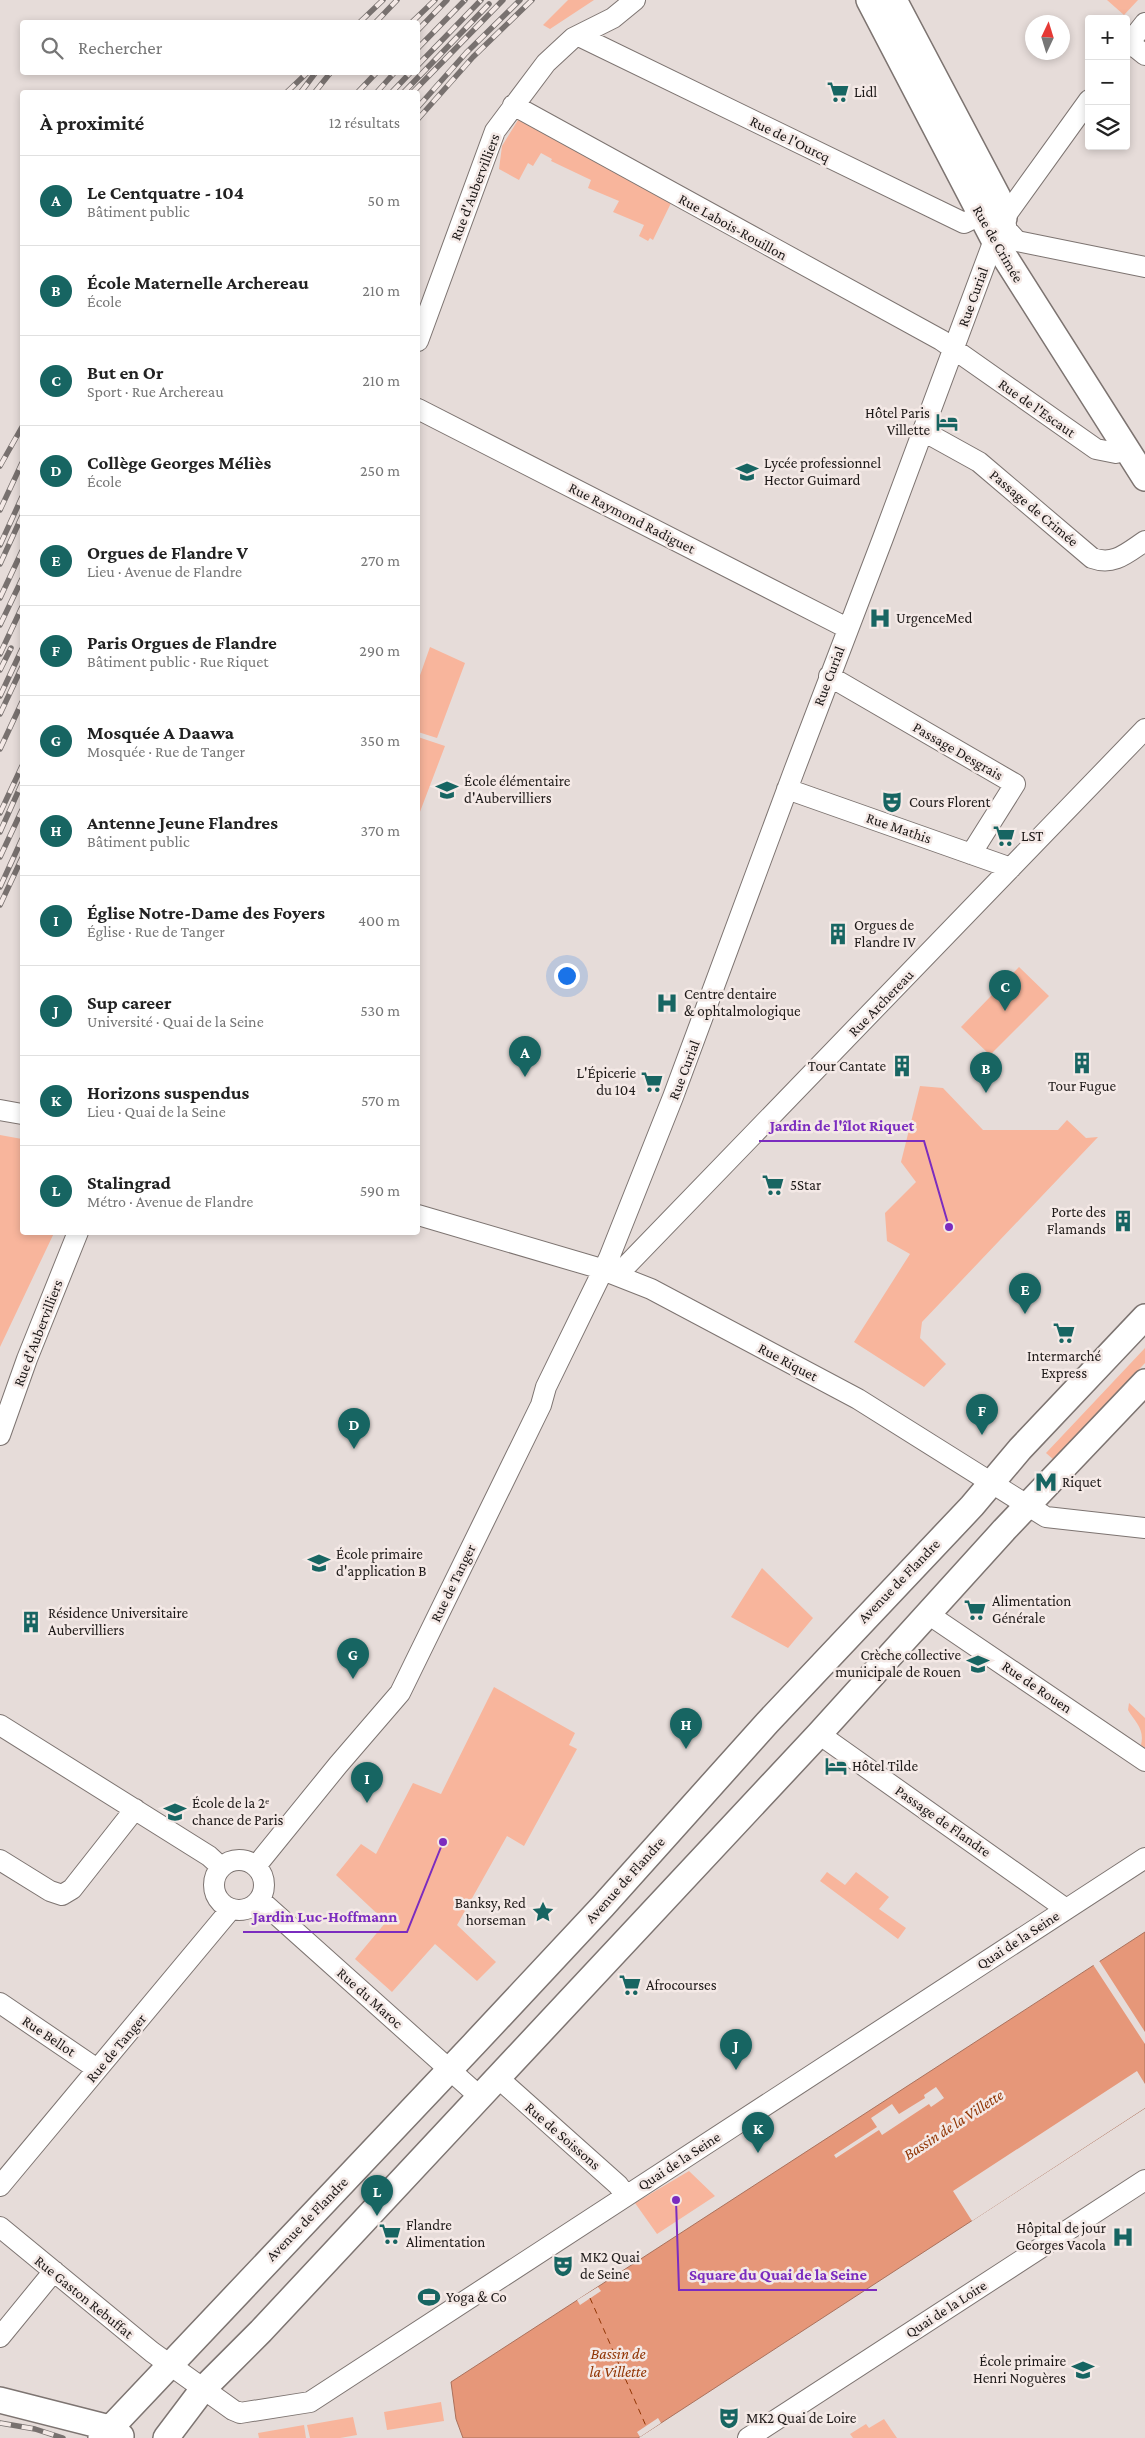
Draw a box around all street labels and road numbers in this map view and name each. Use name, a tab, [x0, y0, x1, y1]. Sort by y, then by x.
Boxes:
street label: Rue de l'Ourcq	[747, 113, 833, 166]
street label: Rue d'Aubervilliers	[447, 131, 503, 243]
street label: Rue Labois-Rouillon	[676, 191, 790, 263]
street label: Rue de Crimée	[970, 203, 1027, 286]
street label: Rue Curial	[955, 265, 991, 329]
street label: Rue de l'Escaut	[995, 376, 1079, 441]
street label: Passage de Crimée	[986, 466, 1082, 551]
street label: Rue Raymond Radiguet	[566, 479, 699, 558]
street label: Rue Curial	[810, 644, 848, 708]
street label: Passage Desgrais	[910, 719, 1006, 784]
street label: Rue Mathis	[864, 809, 934, 847]
street label: Rue Archereau	[845, 966, 917, 1040]
street label: Rue Curial	[665, 1038, 703, 1102]
street label: Rue d'Aubervilliers	[10, 1277, 66, 1389]
street label: Rue Riquet	[755, 1340, 821, 1386]
street label: Avenue de Flandre	[855, 1536, 943, 1626]
street label: Rue de Tanger	[427, 1541, 480, 1625]
street label: Rue de Rouen	[999, 1658, 1075, 1716]
street label: Passage de Flandre	[892, 1782, 994, 1861]
street label: Avenue de Flandre	[582, 1833, 668, 1926]
street label: Quai de la Seine	[974, 1907, 1062, 1973]
street label: Rue du Maroc	[334, 1965, 406, 2032]
street label: Rue de Tanger	[83, 2010, 150, 2086]
street label: Rue Bellot	[19, 2012, 79, 2060]
street label: Rue de Soissons	[522, 2099, 604, 2173]
street label: Quai de la Seine	[635, 2128, 723, 2194]
street label: Avenue de Flandre	[263, 2174, 351, 2264]
street label: Rue Gaston Rebuffat	[32, 2252, 137, 2342]
street label: Quai de la Loire	[903, 2277, 990, 2341]

